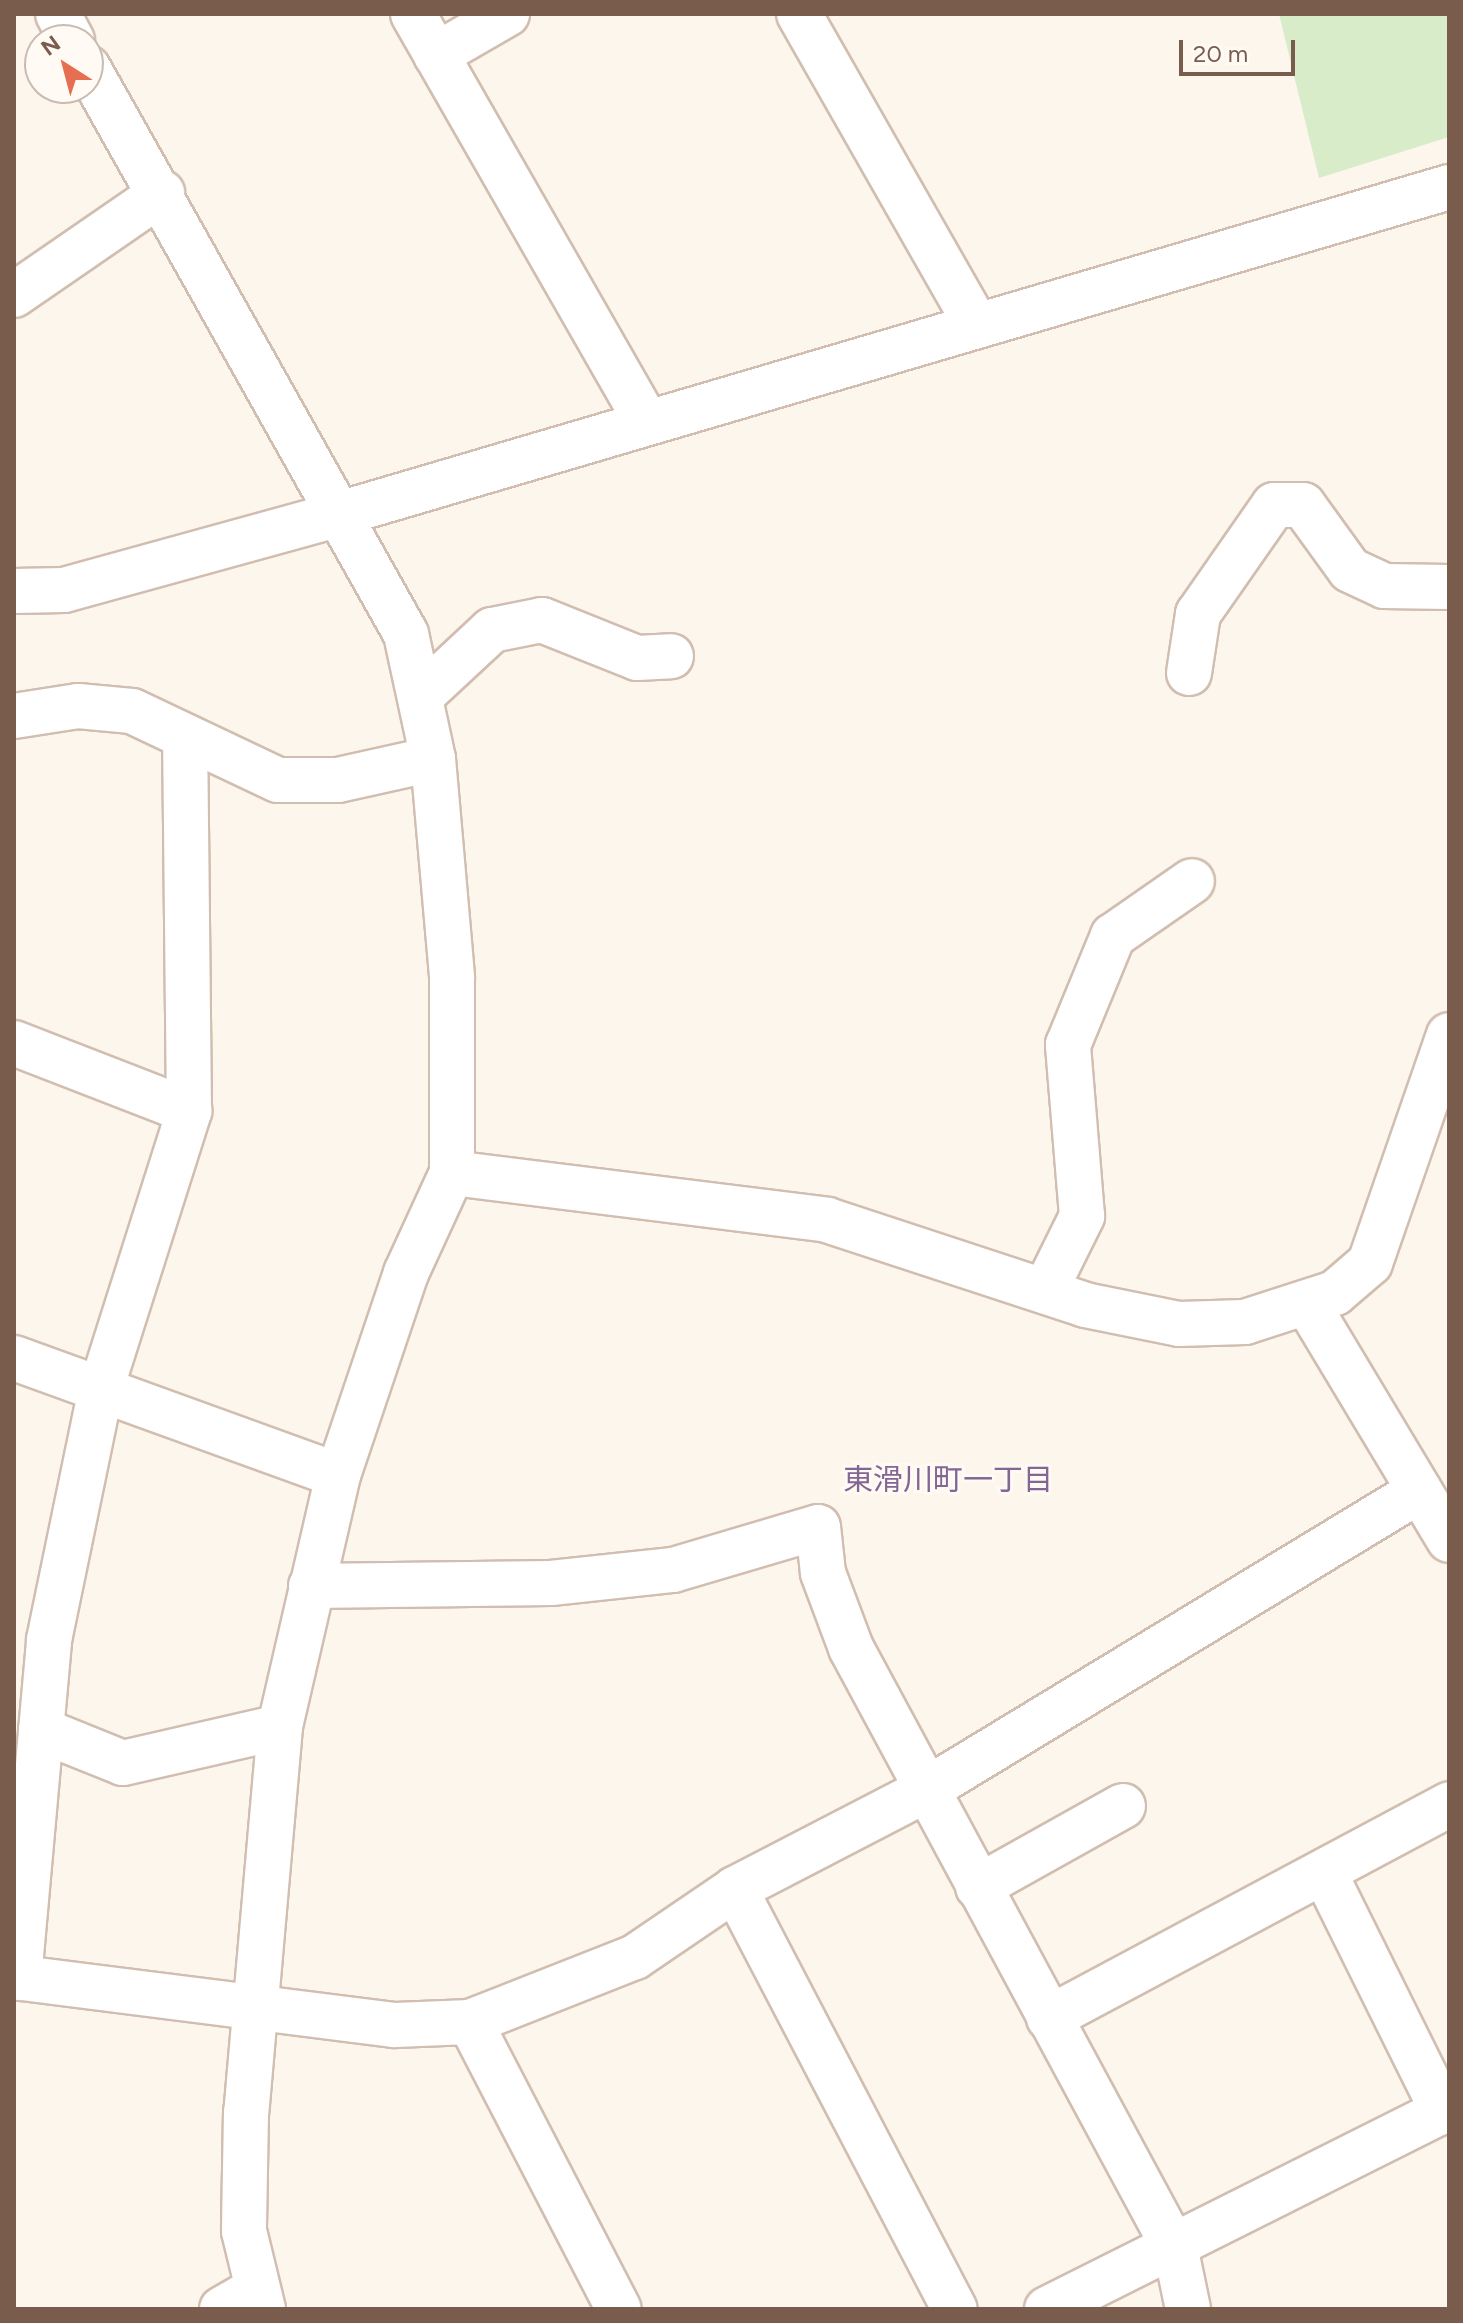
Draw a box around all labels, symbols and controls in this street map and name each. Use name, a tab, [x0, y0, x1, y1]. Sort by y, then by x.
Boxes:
north arrow	[24, 24, 104, 104]
scale bar	[1183, 24, 1299, 74]
text: N	[36, 30, 66, 62]
text: 20 m	[1193, 39, 1248, 68]
district label: 東滑川町一丁目	[843, 1462, 1053, 1498]

